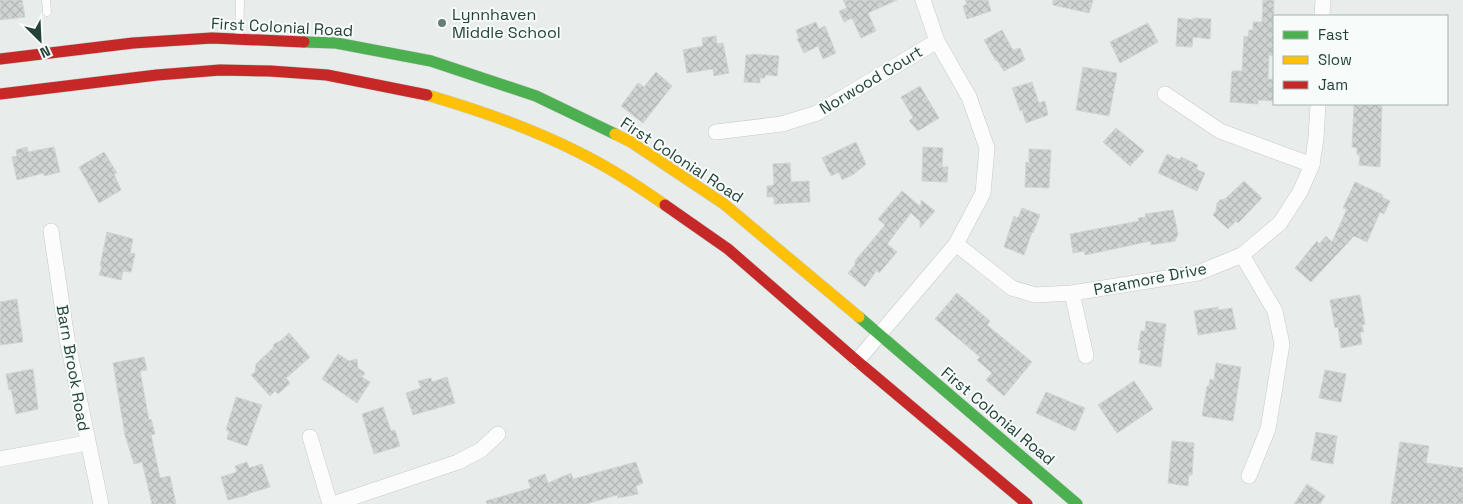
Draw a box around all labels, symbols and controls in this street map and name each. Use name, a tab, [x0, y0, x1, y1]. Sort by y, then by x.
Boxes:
place label: Lynnhaven Middle School	[452, 4, 561, 43]
street label: First Colonial Road	[210, 13, 354, 41]
north arrow	[15, 15, 65, 65]
legend	[1273, 15, 1448, 105]
marker: Lynnhaven Middle School	[436, 17, 448, 29]
text: Fast	[1318, 25, 1349, 44]
street label: Norwood Court	[816, 41, 926, 119]
text: N	[37, 42, 53, 62]
text: Slow	[1318, 50, 1352, 69]
text: Jam	[1318, 75, 1348, 94]
street label: First Colonial Road	[617, 112, 747, 208]
street label: Paramore Drive	[1092, 258, 1208, 300]
street label: Barn Brook Road	[52, 303, 94, 433]
street label: First Colonial Road	[937, 362, 1059, 470]

